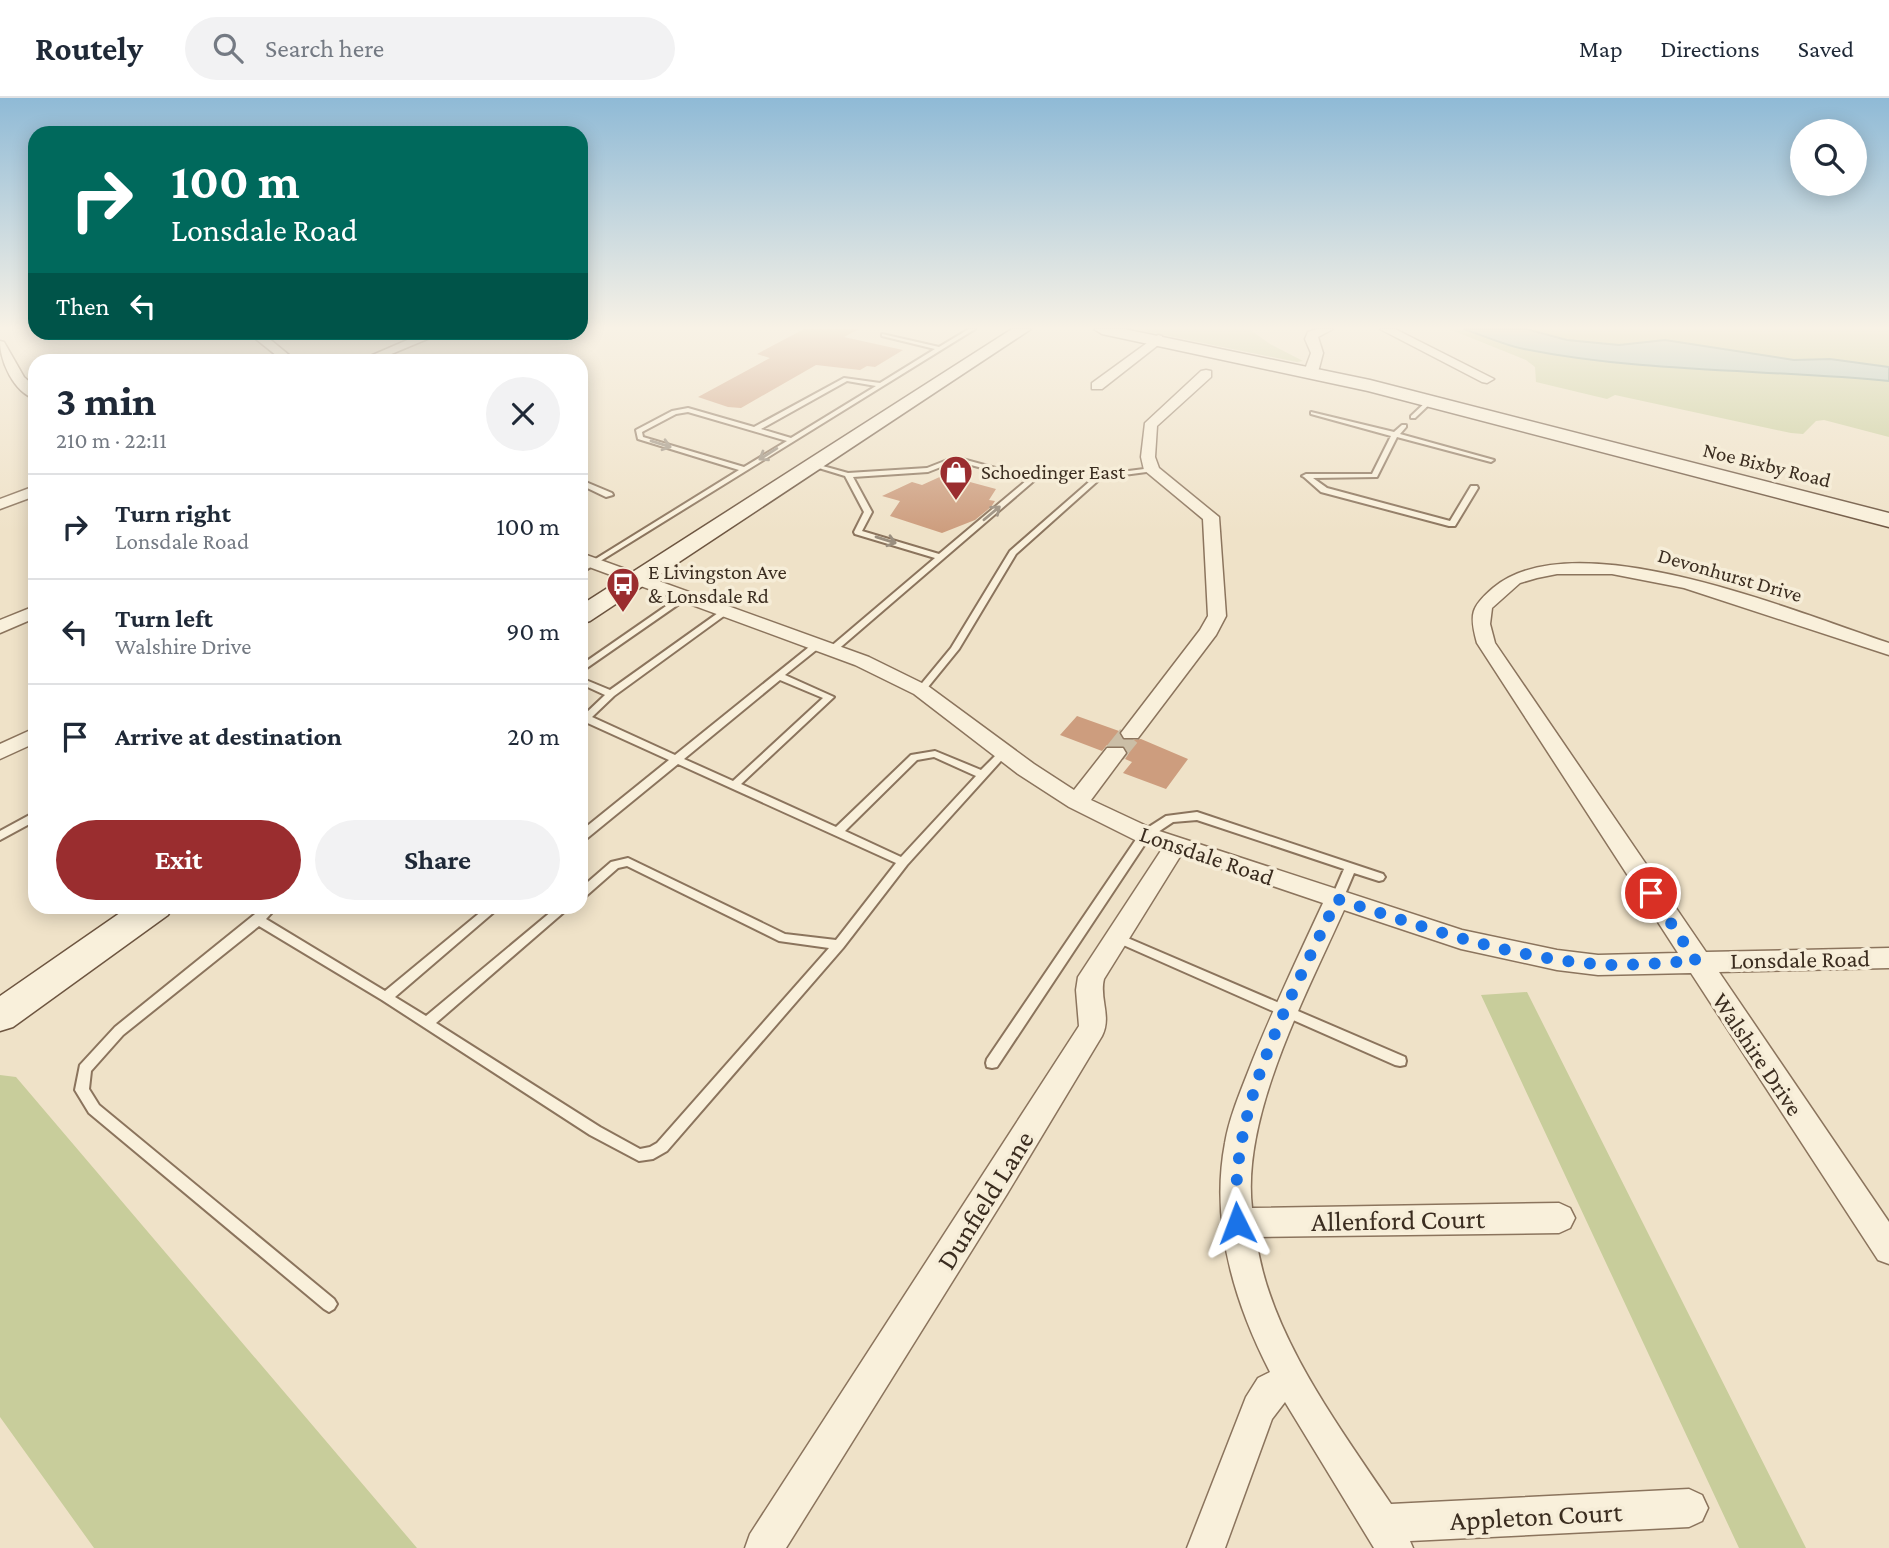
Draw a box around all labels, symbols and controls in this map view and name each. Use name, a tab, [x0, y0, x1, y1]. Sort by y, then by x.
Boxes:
search box	[185, 17, 675, 80]
icon: search	[209, 29, 247, 67]
text: Routely	[35, 30, 143, 67]
text: Search here	[265, 34, 384, 63]
text: Map	[1579, 35, 1623, 62]
text: Directions	[1661, 35, 1760, 62]
text: Saved	[1798, 35, 1854, 62]
map controls	[1790, 119, 1867, 196]
button: search	[1790, 119, 1867, 196]
icon: right	[56, 154, 147, 245]
text: 100 m	[171, 154, 300, 209]
text: Lonsdale Road	[171, 212, 358, 248]
icon: left	[124, 287, 162, 325]
text: Then	[56, 292, 110, 321]
text: 3 min	[56, 377, 156, 424]
button: close	[486, 377, 560, 451]
text: 210 m · 22:11	[56, 427, 167, 453]
one-way arrow	[650, 438, 672, 451]
street label: Noe Bixby Road	[1701, 438, 1833, 492]
one-way arrow	[759, 448, 779, 462]
shop icon: Schoedinger East	[937, 453, 975, 502]
place label: Schoedinger East	[981, 460, 1126, 484]
text: Turn right	[115, 499, 231, 528]
one-way arrow	[983, 505, 1001, 521]
icon: right	[56, 508, 94, 546]
text: 100 m	[496, 512, 560, 541]
text: Lonsdale Road	[115, 528, 249, 554]
one-way arrow	[874, 535, 896, 548]
street label: Devonhurst Drive	[1655, 543, 1805, 607]
place label: E Livingston Ave & Lonsdale Rd	[648, 560, 787, 608]
bus stop icon: E Livingston Ave & Lonsdale Rd	[604, 565, 642, 614]
text: Turn left	[115, 604, 213, 633]
icon: left	[56, 613, 94, 651]
text: 90 m	[506, 617, 560, 646]
text: Walshire Drive	[115, 633, 251, 659]
icon: arrive	[56, 718, 94, 756]
text: Arrive at destination	[115, 722, 342, 751]
text: 20 m	[507, 722, 560, 751]
street label: Lonsdale Road	[1136, 819, 1278, 891]
button: Exit	[56, 820, 301, 900]
button: Share	[315, 820, 560, 900]
pin	[1621, 863, 1681, 923]
icon: arrive	[1632, 874, 1670, 912]
street label: Lonsdale Road	[1730, 944, 1871, 974]
street label: Walshire Drive	[1707, 987, 1809, 1121]
street label: Dunfield Lane	[930, 1125, 1040, 1275]
position arrow	[1200, 1186, 1274, 1260]
street label: Allenford Court	[1311, 1203, 1486, 1237]
street label: Appleton Court	[1449, 1496, 1624, 1536]

